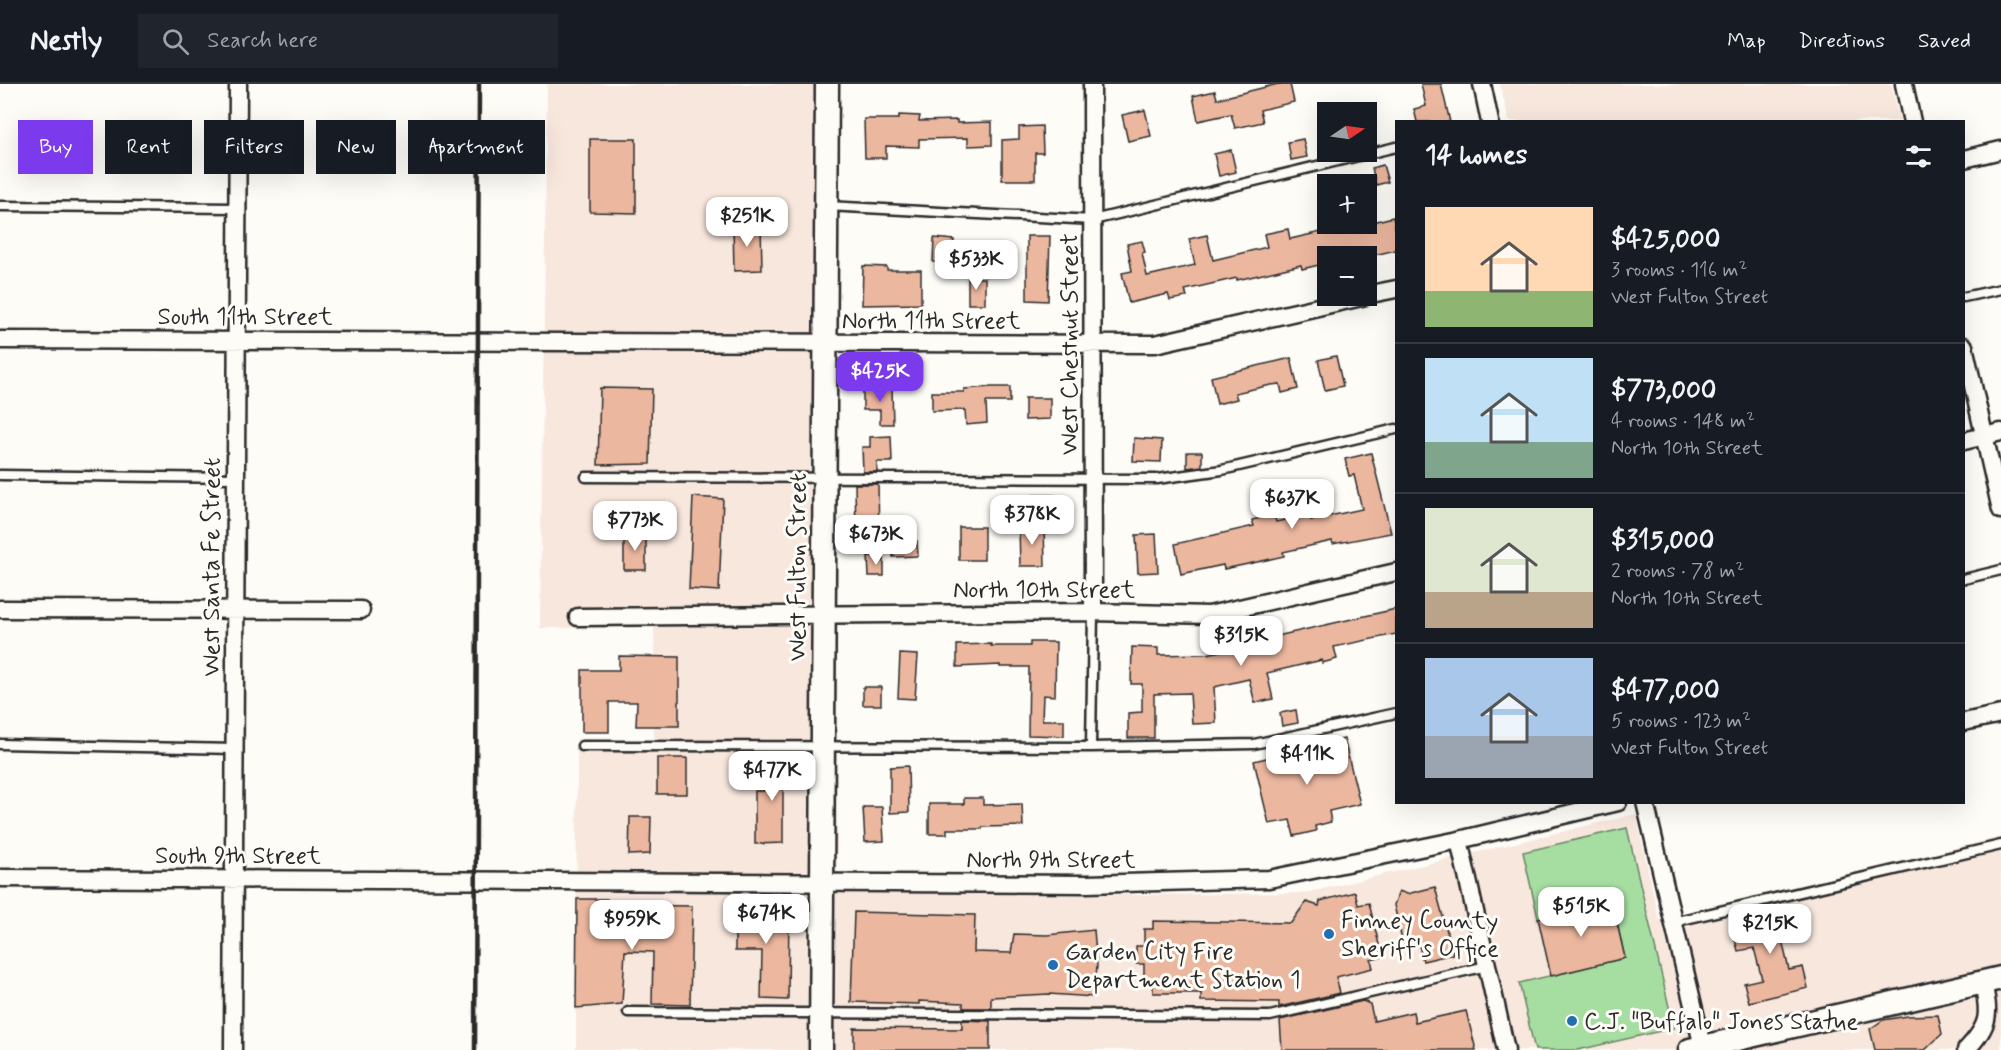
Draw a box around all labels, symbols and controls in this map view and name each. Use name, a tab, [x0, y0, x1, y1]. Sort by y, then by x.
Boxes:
search box	[138, 14, 558, 68]
text: Nestly	[30, 23, 102, 60]
icon: search	[159, 25, 192, 58]
text: Search here	[207, 27, 318, 55]
text: Map	[1727, 27, 1766, 55]
text: Directions	[1799, 27, 1885, 55]
text: Saved	[1918, 27, 1971, 55]
north arrow	[1317, 102, 1377, 162]
map controls	[1317, 102, 1377, 306]
chip: Buy	[18, 120, 93, 174]
chip: Rent	[105, 120, 192, 174]
chip: Filters	[204, 120, 304, 174]
chip: New	[316, 120, 396, 174]
chip: Apartment	[408, 120, 545, 174]
text: 14 homes	[1425, 139, 1527, 173]
icon: filters	[1902, 140, 1935, 173]
button: +	[1317, 174, 1377, 234]
pin: $251K	[705, 197, 789, 248]
text: $251K	[720, 203, 774, 230]
text: $425,000	[1611, 223, 1720, 257]
icon: home	[1473, 231, 1545, 303]
street label: West Chestnut Street	[1055, 233, 1086, 455]
pin: $533K	[934, 240, 1018, 291]
text: $533K	[949, 246, 1003, 273]
button: −	[1317, 246, 1377, 306]
text: 3 rooms · 116 m²	[1611, 257, 1747, 284]
text: West Fulton Street	[1611, 284, 1768, 311]
street label: South 11th Street	[157, 302, 333, 333]
street label: North 11th Street	[842, 306, 1020, 337]
pin: $425K	[838, 352, 922, 403]
text: $425K	[850, 358, 910, 385]
text: $773,000	[1611, 374, 1716, 408]
icon: home	[1473, 382, 1545, 454]
text: 4 rooms · 148 m²	[1611, 408, 1755, 435]
text: North 10th Street	[1611, 435, 1763, 462]
street label: West Santa Fe Street	[197, 458, 228, 676]
street label: West Fulton Street	[783, 473, 814, 661]
pin: $637K	[1250, 479, 1334, 530]
text: $637K	[1264, 485, 1320, 512]
pin: $378K	[990, 495, 1074, 546]
pin: $773K	[593, 501, 677, 552]
text: $378K	[1004, 501, 1060, 528]
text: $773K	[607, 507, 663, 534]
pin: $673K	[834, 515, 918, 566]
text: $673K	[849, 521, 903, 548]
text: $315,000	[1611, 524, 1714, 558]
icon: home	[1473, 532, 1545, 604]
text: 2 rooms · 78 m²	[1611, 558, 1744, 585]
street label: North 10th Street	[953, 575, 1135, 606]
text: North 10th Street	[1611, 585, 1763, 612]
pin: $315K	[1199, 616, 1283, 667]
text: $315K	[1214, 622, 1268, 649]
text: $477,000	[1611, 674, 1720, 708]
icon: home	[1473, 682, 1545, 754]
text: 5 rooms · 123 m²	[1611, 708, 1751, 735]
pin: $411K	[1265, 735, 1349, 786]
text: West Fulton Street	[1611, 735, 1768, 762]
text: $411K	[1280, 741, 1334, 768]
pin: $477K	[730, 751, 814, 802]
text: $477K	[743, 757, 801, 784]
street label: South 9th Street	[155, 841, 321, 872]
street label: North 9th Street	[966, 845, 1136, 876]
pin: $515K	[1539, 887, 1623, 938]
text: $515K	[1552, 893, 1610, 920]
pin: $674K	[724, 894, 808, 945]
pin: $959K	[590, 900, 674, 951]
text: $674K	[737, 900, 795, 927]
pin: $215K	[1728, 904, 1812, 955]
text: $959K	[604, 906, 660, 933]
place label: Finney County Sheriff's Office	[1341, 906, 1499, 965]
text: $215K	[1742, 910, 1798, 937]
marker: Finney County Sheriff's Office	[1322, 927, 1336, 941]
place label: Garden City Fire Department Station 1	[1065, 937, 1301, 996]
marker: Garden City Fire Department Station 1	[1046, 958, 1060, 972]
place label: C.J. "Buffalo" Jones Statue	[1584, 1007, 1858, 1038]
marker: C.J. "Buffalo" Jones Statue	[1565, 1014, 1579, 1028]

